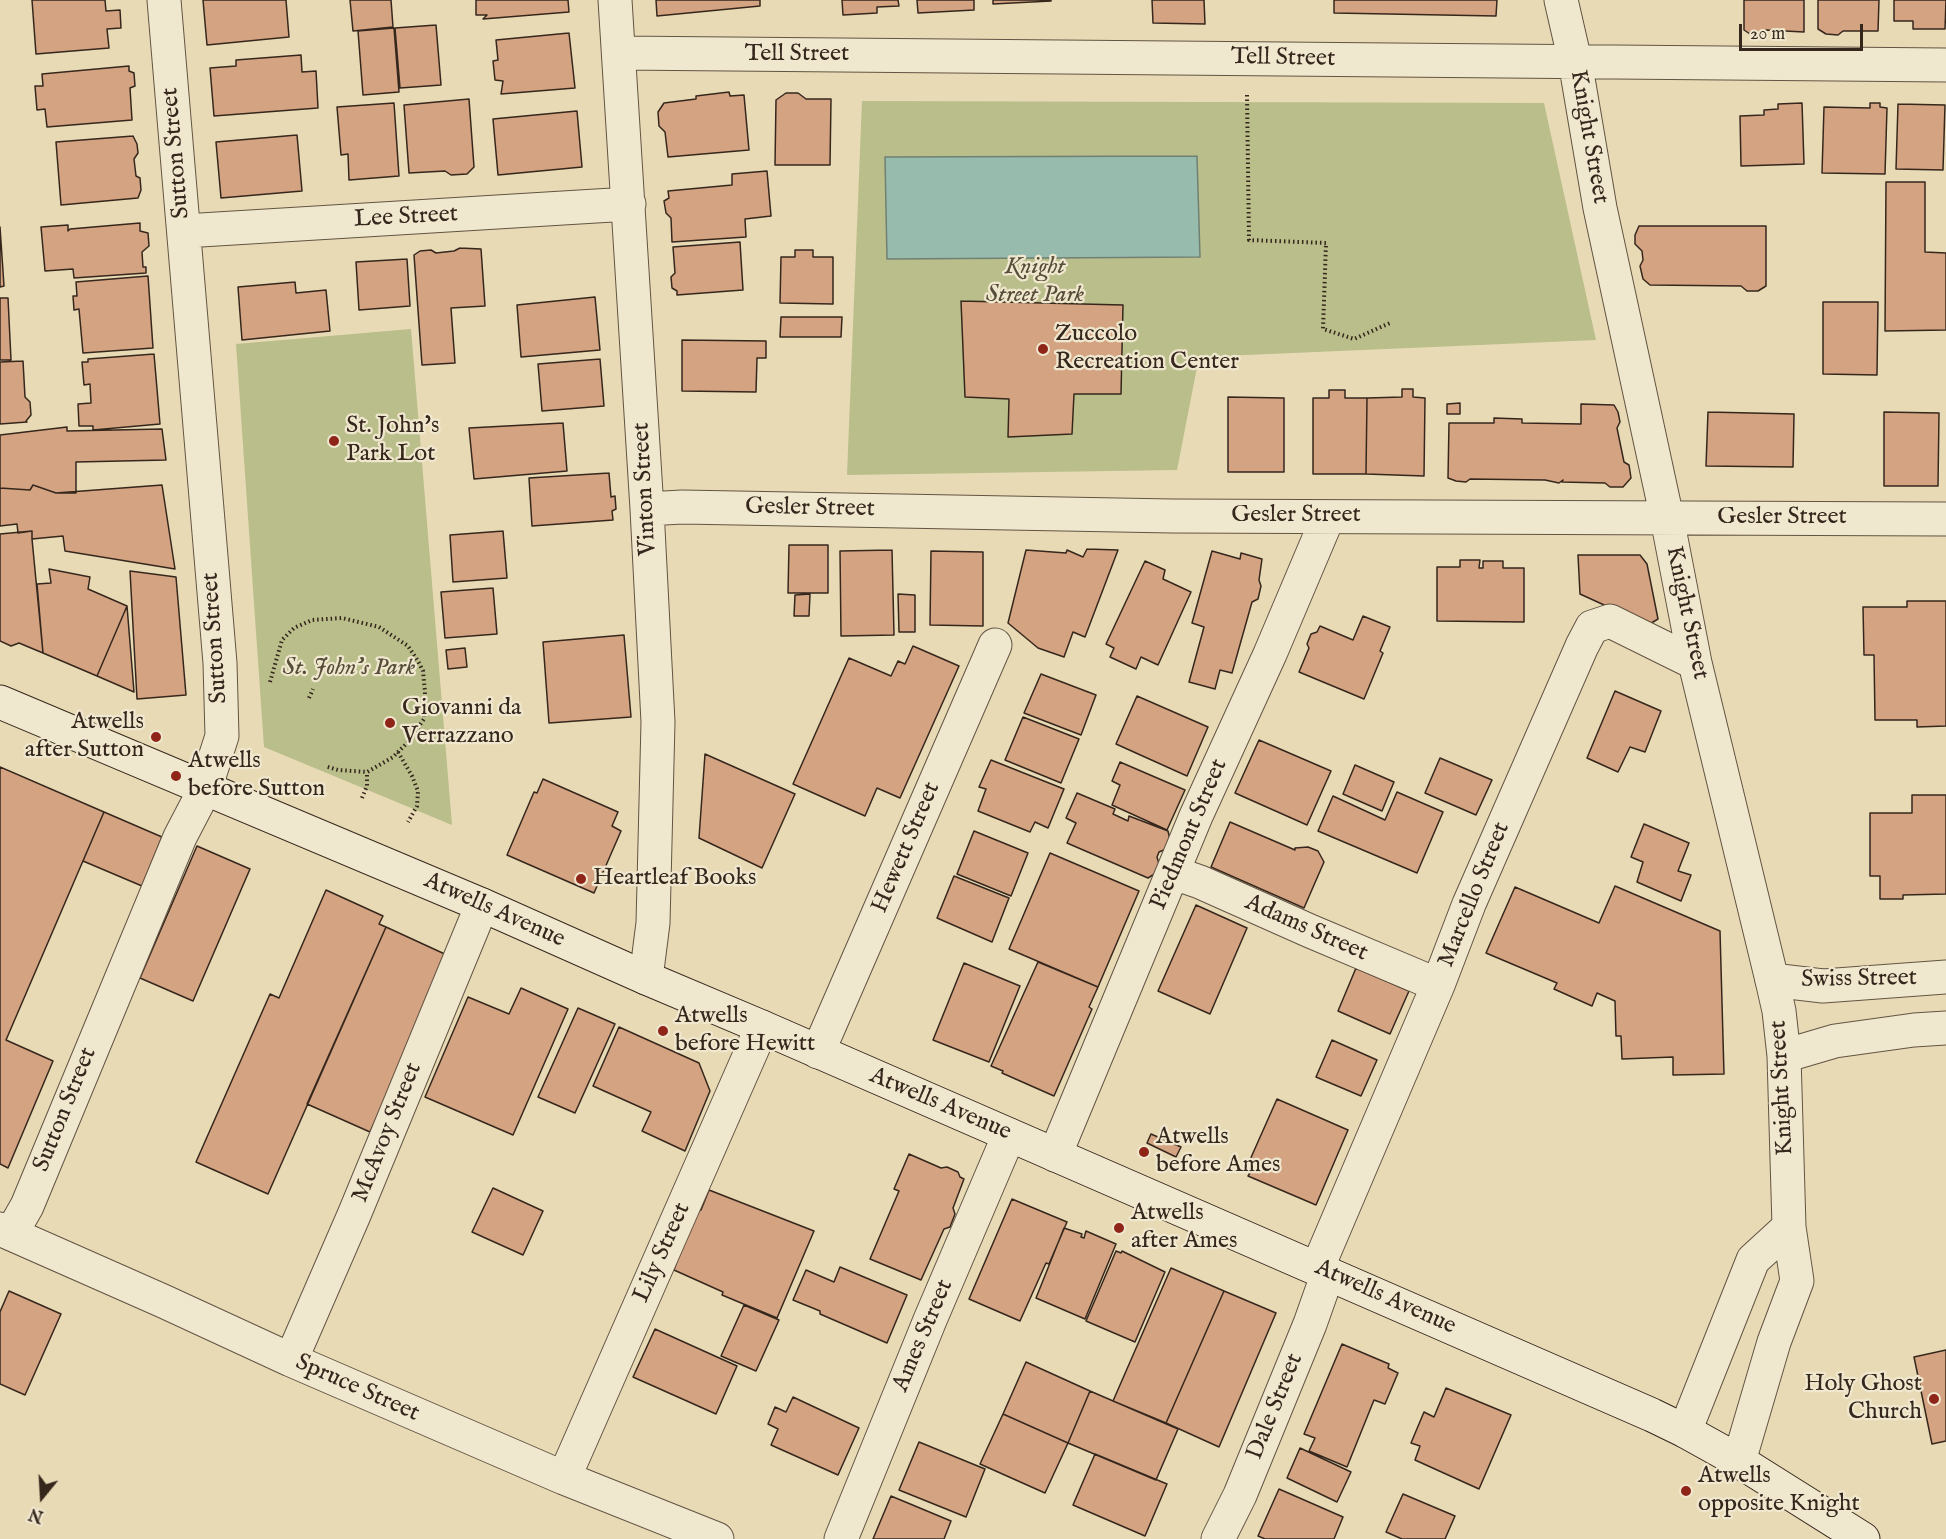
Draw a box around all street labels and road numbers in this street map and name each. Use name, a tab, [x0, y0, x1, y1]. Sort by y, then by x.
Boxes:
street label: Tell Street	[745, 41, 849, 69]
street label: Tell Street	[1231, 44, 1335, 74]
street label: Knight Street	[1562, 68, 1614, 206]
street label: Sutton Street	[157, 86, 197, 220]
street label: Lee Street	[353, 201, 459, 235]
street label: Vinton Street	[628, 422, 664, 556]
street label: Gesler Street	[745, 493, 875, 525]
street label: Gesler Street	[1231, 502, 1361, 530]
street label: Gesler Street	[1717, 504, 1847, 532]
street label: Knight Street	[1658, 544, 1714, 682]
street label: Sutton Street	[197, 571, 235, 705]
street label: Piedmont Street	[1145, 755, 1235, 915]
street label: Hewett Street	[867, 778, 947, 918]
street label: Marcello Street	[1433, 818, 1517, 972]
street label: Atwells Avenue	[419, 867, 569, 955]
street label: Adams Street	[1240, 889, 1372, 969]
street label: Swiss Street	[1801, 965, 1917, 995]
street label: Knight Street	[1765, 1020, 1801, 1156]
street label: Sutton Street	[28, 1044, 104, 1176]
street label: McAvoy Street	[347, 1059, 429, 1207]
street label: Atwells Avenue	[865, 1062, 1015, 1148]
street label: Lily Street	[628, 1199, 698, 1307]
street label: Atwells Avenue	[1310, 1254, 1460, 1342]
street label: Ames Street	[887, 1276, 961, 1396]
street label: Spruce Street	[291, 1349, 423, 1429]
street label: Dale Street	[1242, 1350, 1310, 1464]

